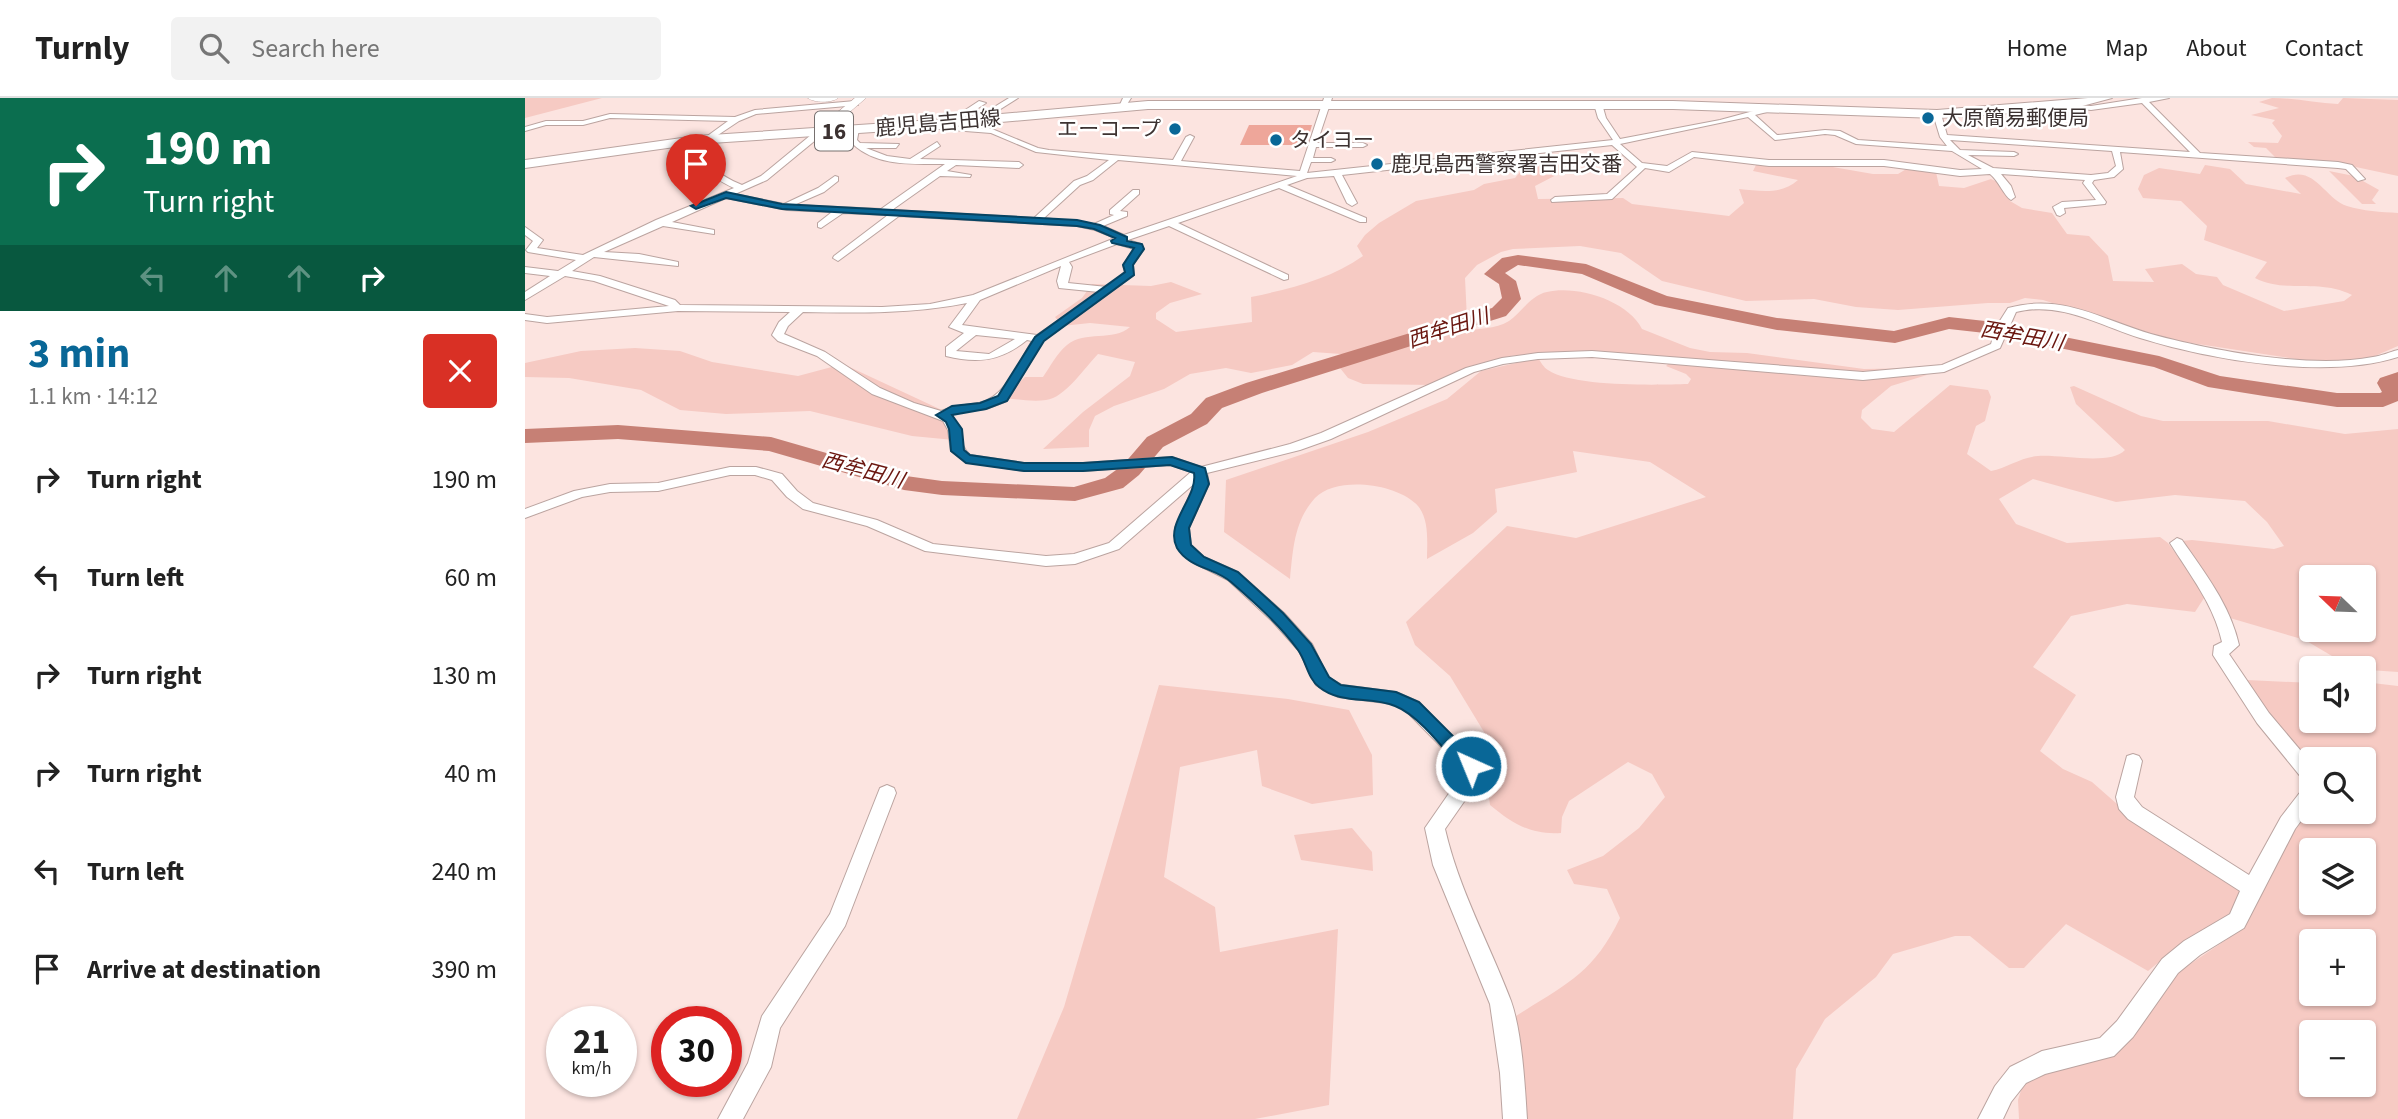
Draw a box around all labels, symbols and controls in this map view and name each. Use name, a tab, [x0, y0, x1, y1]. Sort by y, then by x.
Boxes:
search box	[171, 17, 661, 80]
text: Turnly	[35, 25, 129, 72]
icon: search	[195, 29, 233, 67]
text: Search here	[251, 30, 380, 67]
text: Home	[2007, 31, 2067, 66]
text: Map	[2105, 31, 2148, 66]
text: About	[2186, 31, 2247, 66]
text: Contact	[2285, 31, 2363, 66]
street label: 鹿児島吉田線	[874, 103, 1002, 143]
place label: 大原簡易郵便局	[1942, 103, 2089, 133]
marker: 大原簡易郵便局	[1920, 110, 1936, 126]
road number: 16	[815, 112, 853, 150]
text: 190 m	[143, 114, 272, 184]
place label: エーコープ	[1057, 114, 1161, 144]
marker: エーコープ	[1167, 121, 1183, 137]
place label: タイヨー	[1290, 125, 1374, 155]
icon: right	[28, 126, 119, 217]
marker: タイヨー	[1268, 132, 1284, 148]
pin	[666, 134, 726, 206]
icon: arrive	[677, 145, 715, 183]
place label: 鹿児島西警察署吉田交番	[1391, 149, 1622, 179]
marker: 鹿児島西警察署吉田交番	[1369, 156, 1385, 172]
text: Turn right	[143, 179, 274, 225]
icon: left	[134, 259, 172, 297]
icon: ahead	[207, 259, 245, 297]
icon: ahead	[280, 259, 318, 297]
icon: right	[353, 259, 391, 297]
water label: 西牟田川	[1403, 300, 1494, 355]
water label: 西牟田川	[1978, 314, 2068, 358]
text: 3 min	[28, 324, 130, 384]
button: close	[423, 334, 497, 408]
text: 1.1 km · 14:12	[28, 380, 158, 413]
water label: 西牟田川	[819, 445, 909, 496]
icon: right	[28, 460, 66, 498]
text: Turn right	[87, 461, 202, 498]
text: 190 m	[431, 461, 497, 498]
icon: left	[28, 558, 66, 596]
text: Turn left	[87, 559, 184, 596]
text: 60 m	[444, 559, 497, 596]
north arrow	[2299, 565, 2377, 642]
map controls	[2299, 565, 2376, 1097]
icon: right	[28, 656, 66, 694]
button: sound	[2299, 656, 2376, 733]
text: Turn right	[87, 657, 202, 694]
text: 130 m	[431, 657, 497, 694]
position arrow	[1434, 729, 1508, 803]
button: search	[2299, 747, 2376, 824]
icon: right	[28, 754, 66, 792]
text: Turn right	[87, 755, 202, 792]
text: 40 m	[444, 755, 497, 792]
button: layers	[2299, 838, 2376, 915]
icon: left	[28, 852, 66, 890]
text: Turn left	[87, 853, 184, 890]
text: 240 m	[431, 853, 497, 890]
button: +	[2299, 929, 2376, 1006]
icon: arrive	[28, 950, 66, 988]
text: Arrive at destination	[87, 951, 321, 988]
text: 390 m	[431, 951, 497, 988]
speed limit sign: 30	[651, 1006, 742, 1097]
text: 21	[573, 1017, 610, 1067]
button: −	[2299, 1020, 2376, 1097]
text: km/h	[572, 1056, 611, 1081]

